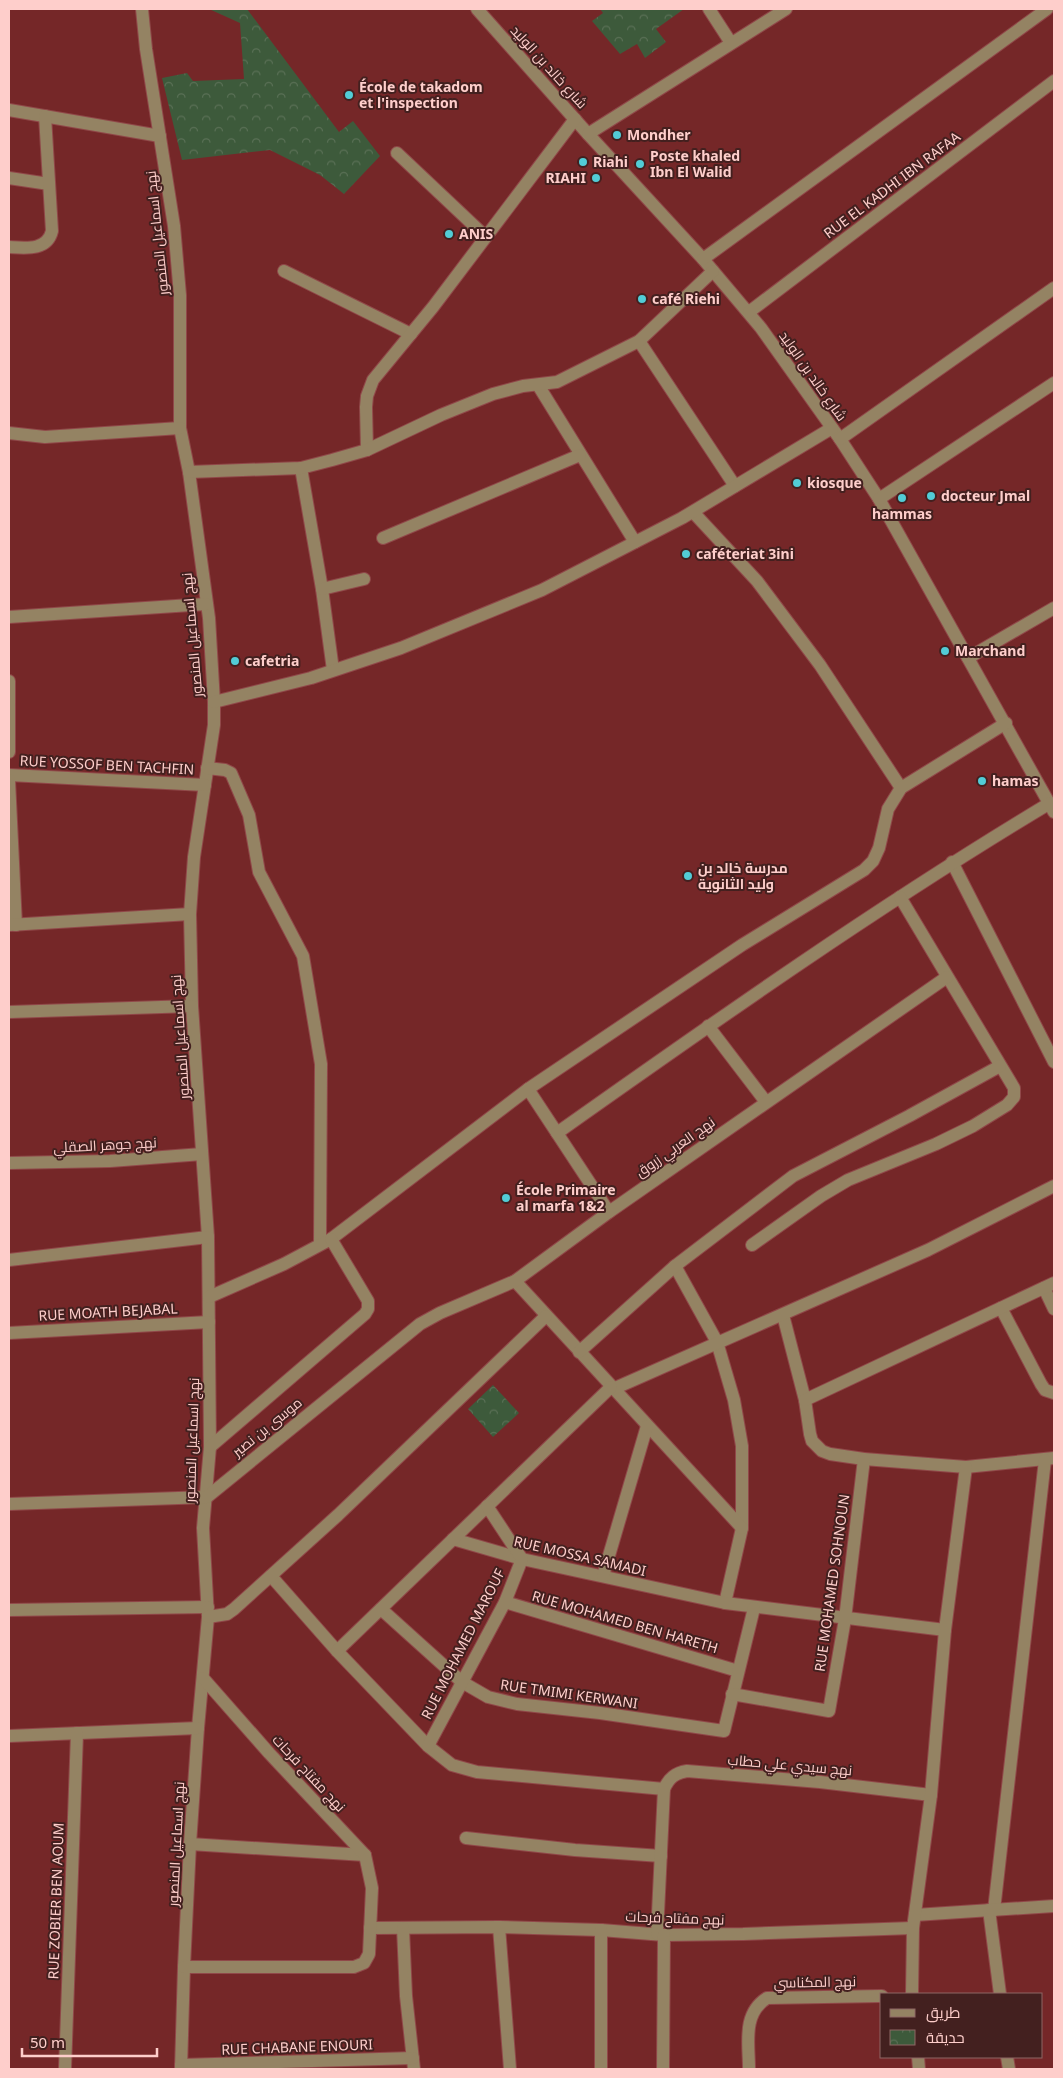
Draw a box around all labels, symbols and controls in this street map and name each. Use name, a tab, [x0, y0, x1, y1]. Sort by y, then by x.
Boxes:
street label: شارع خالد بن الوليد	[507, 21, 592, 112]
place label: École de takadom et l'inspection	[359, 77, 483, 112]
marker: École de takadom et l'inspection	[343, 89, 355, 101]
place label: Mondher	[627, 125, 691, 144]
street label: RUE EL KADHI IBN RAFAA	[820, 127, 964, 242]
marker: Mondher	[611, 129, 623, 141]
place label: Poste khaled Ibn El Walid	[650, 146, 740, 181]
place label: Riahi	[593, 152, 628, 171]
marker: Riahi	[577, 156, 589, 168]
marker: Poste khaled Ibn El Walid	[634, 158, 646, 170]
place label: RIAHI	[546, 168, 586, 187]
street label: نهج اسماعيل المنصور	[141, 170, 173, 297]
marker: RIAHI	[590, 172, 602, 184]
place label: ANIS	[459, 224, 494, 243]
marker: ANIS	[443, 228, 455, 240]
place label: café Riehi	[652, 289, 720, 308]
marker: café Riehi	[636, 293, 648, 305]
street label: شارع خالد بن الوليد	[775, 327, 852, 425]
place label: kiosque	[807, 473, 862, 492]
marker: kiosque	[791, 477, 803, 489]
place label: docteur Jmal	[941, 486, 1030, 505]
marker: docteur Jmal	[925, 490, 937, 502]
marker: hammas	[896, 492, 908, 504]
place label: hammas	[872, 504, 932, 523]
place label: caféteriat 3ini	[696, 544, 794, 563]
marker: caféteriat 3ini	[680, 548, 692, 560]
street label: نهج اسماعيل المنصور	[177, 572, 207, 699]
place label: Marchand	[955, 641, 1025, 660]
marker: Marchand	[939, 645, 951, 657]
place label: cafetria	[245, 651, 299, 670]
marker: cafetria	[229, 655, 241, 667]
street label: RUE YOSSOF BEN TACHFIN	[19, 750, 195, 779]
place label: hamas	[992, 771, 1039, 790]
marker: hamas	[976, 775, 988, 787]
place label: مدرسة خالد بن وليد الثانوية	[698, 858, 788, 893]
marker: مدرسة خالد بن وليد الثانوية	[682, 870, 694, 882]
street label: نهج اسماعيل المنصور	[166, 974, 193, 1101]
street label: نهج العربي زروق	[631, 1112, 720, 1183]
street label: نهج جوهر الصقلي	[53, 1132, 157, 1160]
place label: École Primaire al marfa 1&2	[516, 1180, 616, 1215]
marker: École Primaire al marfa 1&2	[500, 1192, 512, 1204]
street label: RUE MOATH BEJABAL	[38, 1298, 178, 1325]
street label: نهج اسماعيل المنصور	[180, 1377, 203, 1504]
street label: موسى بن نصير	[227, 1393, 305, 1461]
street label: RUE MOHAMED SOHNOUN	[810, 1493, 853, 1673]
street label: RUE MOSSA SAMADI	[512, 1531, 648, 1580]
street label: RUE MOHAMED MAROUF	[416, 1565, 509, 1722]
street label: RUE MOHAMED BEN HARETH	[530, 1586, 720, 1657]
street label: RUE TMIMI KERWANI	[499, 1674, 639, 1713]
street label: نهج مفتاح فرحات	[269, 1730, 350, 1815]
street label: نهج سيدي علي حطاب	[727, 1750, 853, 1782]
street label: نهج اسماعيل المنصور	[163, 1781, 188, 1908]
street label: RUE ZOBIER BEN AOUM	[43, 1822, 68, 1980]
street label: نهج مفتاح فرحات	[625, 1906, 725, 1929]
street label: نهج المكناسي	[774, 1971, 856, 1994]
legend	[880, 1993, 1043, 2058]
text: طريق	[926, 2002, 960, 2023]
scale bar	[22, 2026, 158, 2058]
text: حديقة	[926, 2027, 965, 2047]
text: 50 m	[30, 2032, 65, 2052]
street label: RUE CHABANE ENOURI	[221, 2034, 373, 2059]

